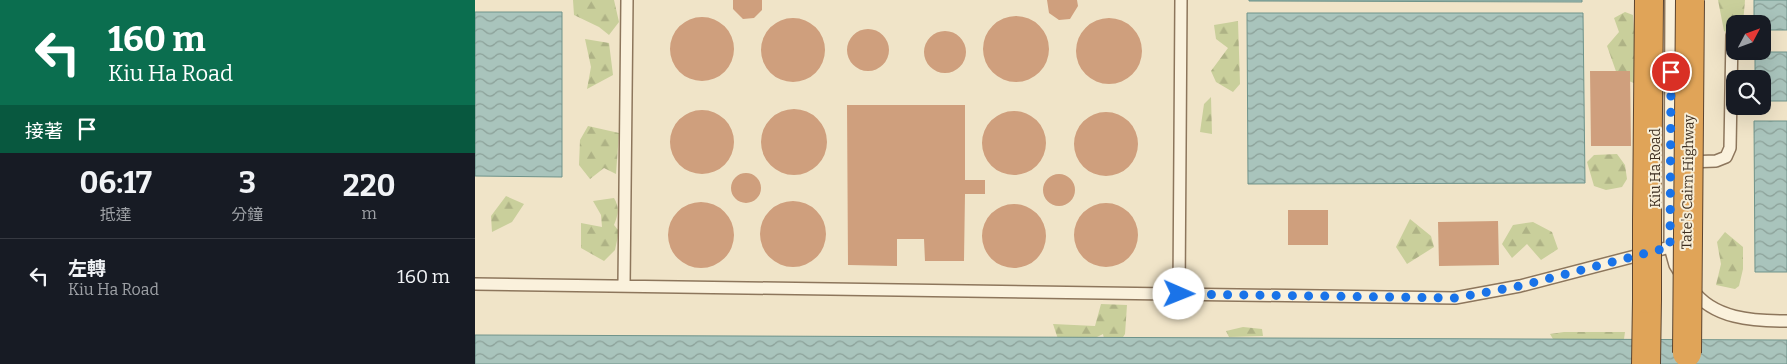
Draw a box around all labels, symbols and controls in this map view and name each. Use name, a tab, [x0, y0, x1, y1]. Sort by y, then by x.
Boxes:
north arrow	[1726, 15, 1771, 60]
map controls	[1726, 15, 1771, 115]
text: 160 m	[108, 18, 206, 60]
icon: left	[25, 20, 90, 85]
pin	[1650, 51, 1692, 93]
icon: arrive	[1657, 58, 1685, 86]
text: Kiu Ha Road	[108, 60, 233, 87]
button: search	[1726, 70, 1771, 115]
street label: Tate's Cairn Highway	[1678, 114, 1698, 250]
icon: arrive	[73, 115, 101, 143]
text: 接著	[25, 120, 63, 143]
street label: Kiu Ha Road	[1647, 128, 1664, 208]
text: 06:17	[79, 165, 152, 201]
text: 3	[239, 165, 256, 201]
text: 220	[343, 168, 396, 204]
text: m	[362, 204, 377, 223]
text: 抵達	[100, 205, 132, 224]
text: 分鐘	[231, 205, 263, 224]
text: 左轉	[68, 257, 106, 280]
icon: left	[25, 262, 53, 290]
text: 160 m	[397, 265, 450, 288]
position arrow	[1152, 267, 1204, 319]
text: Kiu Ha Road	[68, 280, 159, 299]

